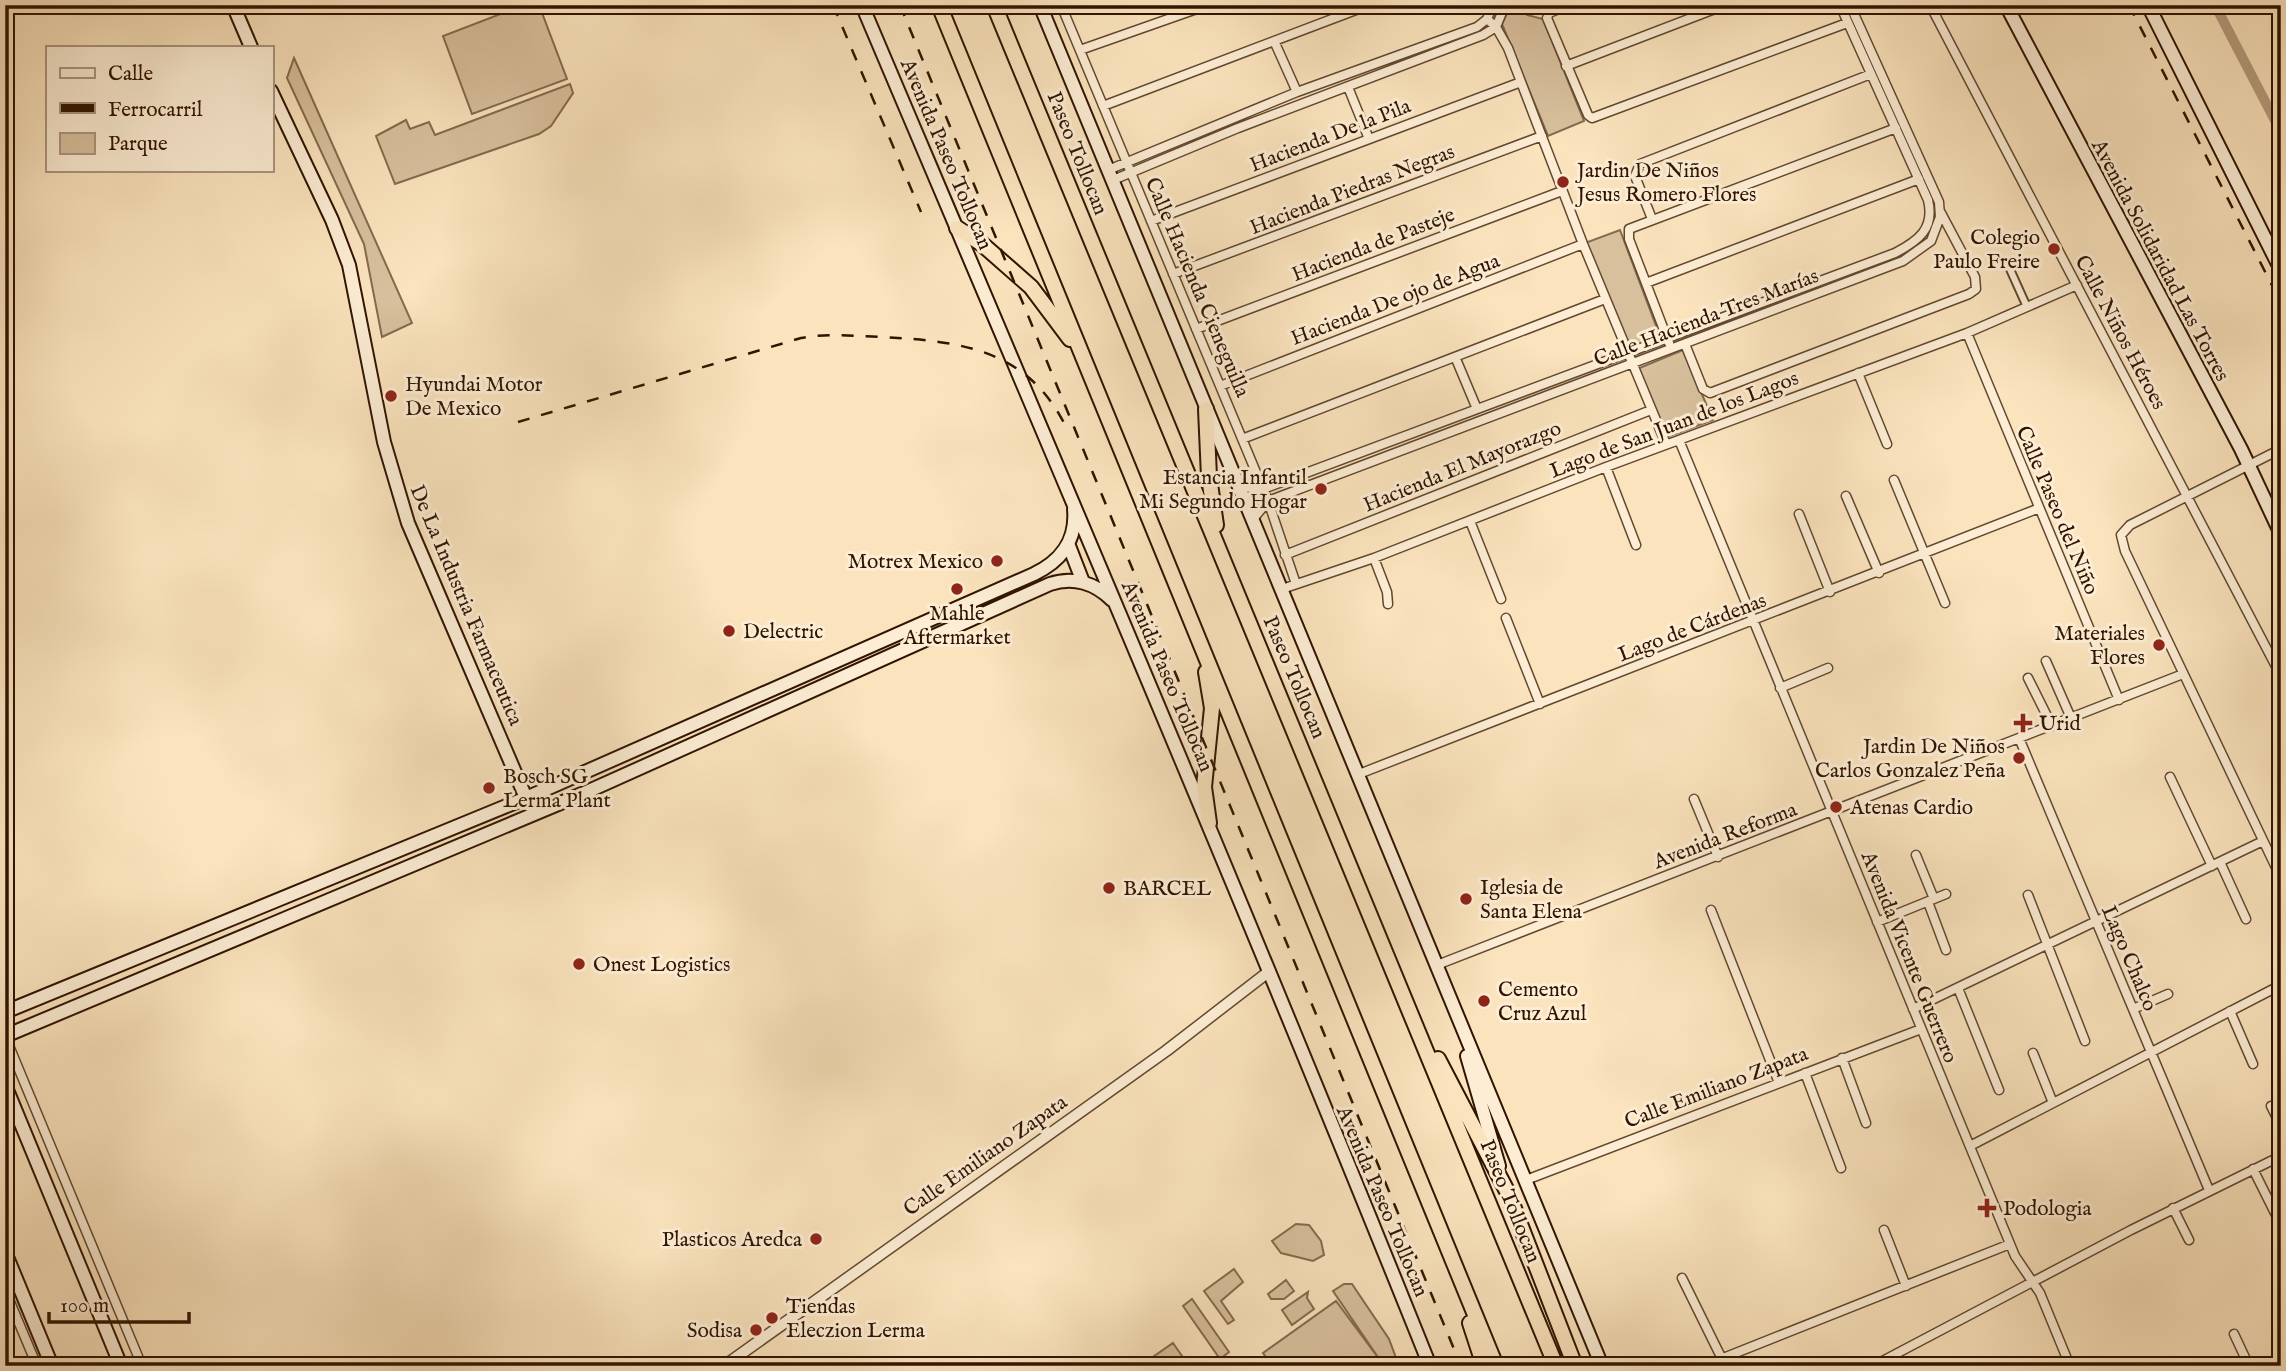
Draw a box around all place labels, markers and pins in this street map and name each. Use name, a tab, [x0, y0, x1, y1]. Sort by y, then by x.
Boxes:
place label: Jardin De Niños Jesus Romero Flores	[1575, 158, 1756, 209]
marker: Jardin De Niños Jesus Romero Flores	[1555, 174, 1571, 190]
place label: Colegio Paulo Freire	[1933, 225, 2040, 276]
marker: Colegio Paulo Freire	[2046, 241, 2062, 257]
place label: Hyundai Motor De Mexico	[405, 372, 543, 423]
marker: Hyundai Motor De Mexico	[383, 388, 399, 404]
place label: Estancia Infantil Mi Segundo Hogar	[1139, 465, 1307, 516]
marker: Estancia Infantil Mi Segundo Hogar	[1313, 481, 1329, 497]
place label: Motrex Mexico	[847, 549, 983, 576]
marker: Motrex Mexico	[989, 553, 1005, 569]
marker: Mahle Aftermarket	[949, 581, 965, 597]
place label: Mahle Aftermarket	[902, 601, 1011, 652]
place label: Delectric	[743, 619, 823, 646]
place label: Materiales Flores	[2054, 621, 2145, 672]
marker: Delectric	[721, 623, 737, 639]
marker: Materiales Flores	[2151, 637, 2167, 653]
place label: Urid	[2039, 711, 2081, 738]
marker: Urid	[2013, 713, 2033, 733]
place label: Jardin De Niños Carlos Gonzalez Peña	[1815, 734, 2006, 785]
marker: Jardin De Niños Carlos Gonzalez Peña	[2011, 750, 2027, 766]
place label: Bosch SG Lerma Plant	[503, 764, 611, 815]
marker: Bosch SG Lerma Plant	[481, 780, 497, 796]
place label: Atenas Cardio	[1849, 795, 1973, 822]
marker: Atenas Cardio	[1828, 799, 1844, 815]
place label: Iglesia de Santa Elena	[1480, 875, 1583, 926]
place label: BARCEL	[1123, 876, 1211, 903]
marker: BARCEL	[1101, 880, 1117, 896]
marker: Iglesia de Santa Elena	[1458, 891, 1474, 907]
place label: Onest Logistics	[593, 952, 730, 979]
marker: Onest Logistics	[571, 956, 587, 972]
place label: Cemento Cruz Azul	[1498, 977, 1587, 1028]
marker: Cemento Cruz Azul	[1476, 993, 1492, 1009]
place label: Podologia	[2003, 1196, 2092, 1223]
marker: Podologia	[1977, 1198, 1997, 1218]
place label: Plasticos Aredca	[662, 1227, 803, 1254]
marker: Plasticos Aredca	[808, 1231, 824, 1247]
place label: Tiendas Eleczion Lerma	[786, 1294, 926, 1345]
marker: Tiendas Eleczion Lerma	[764, 1310, 780, 1326]
place label: Sodisa	[687, 1318, 743, 1345]
marker: Sodisa	[748, 1322, 764, 1338]

